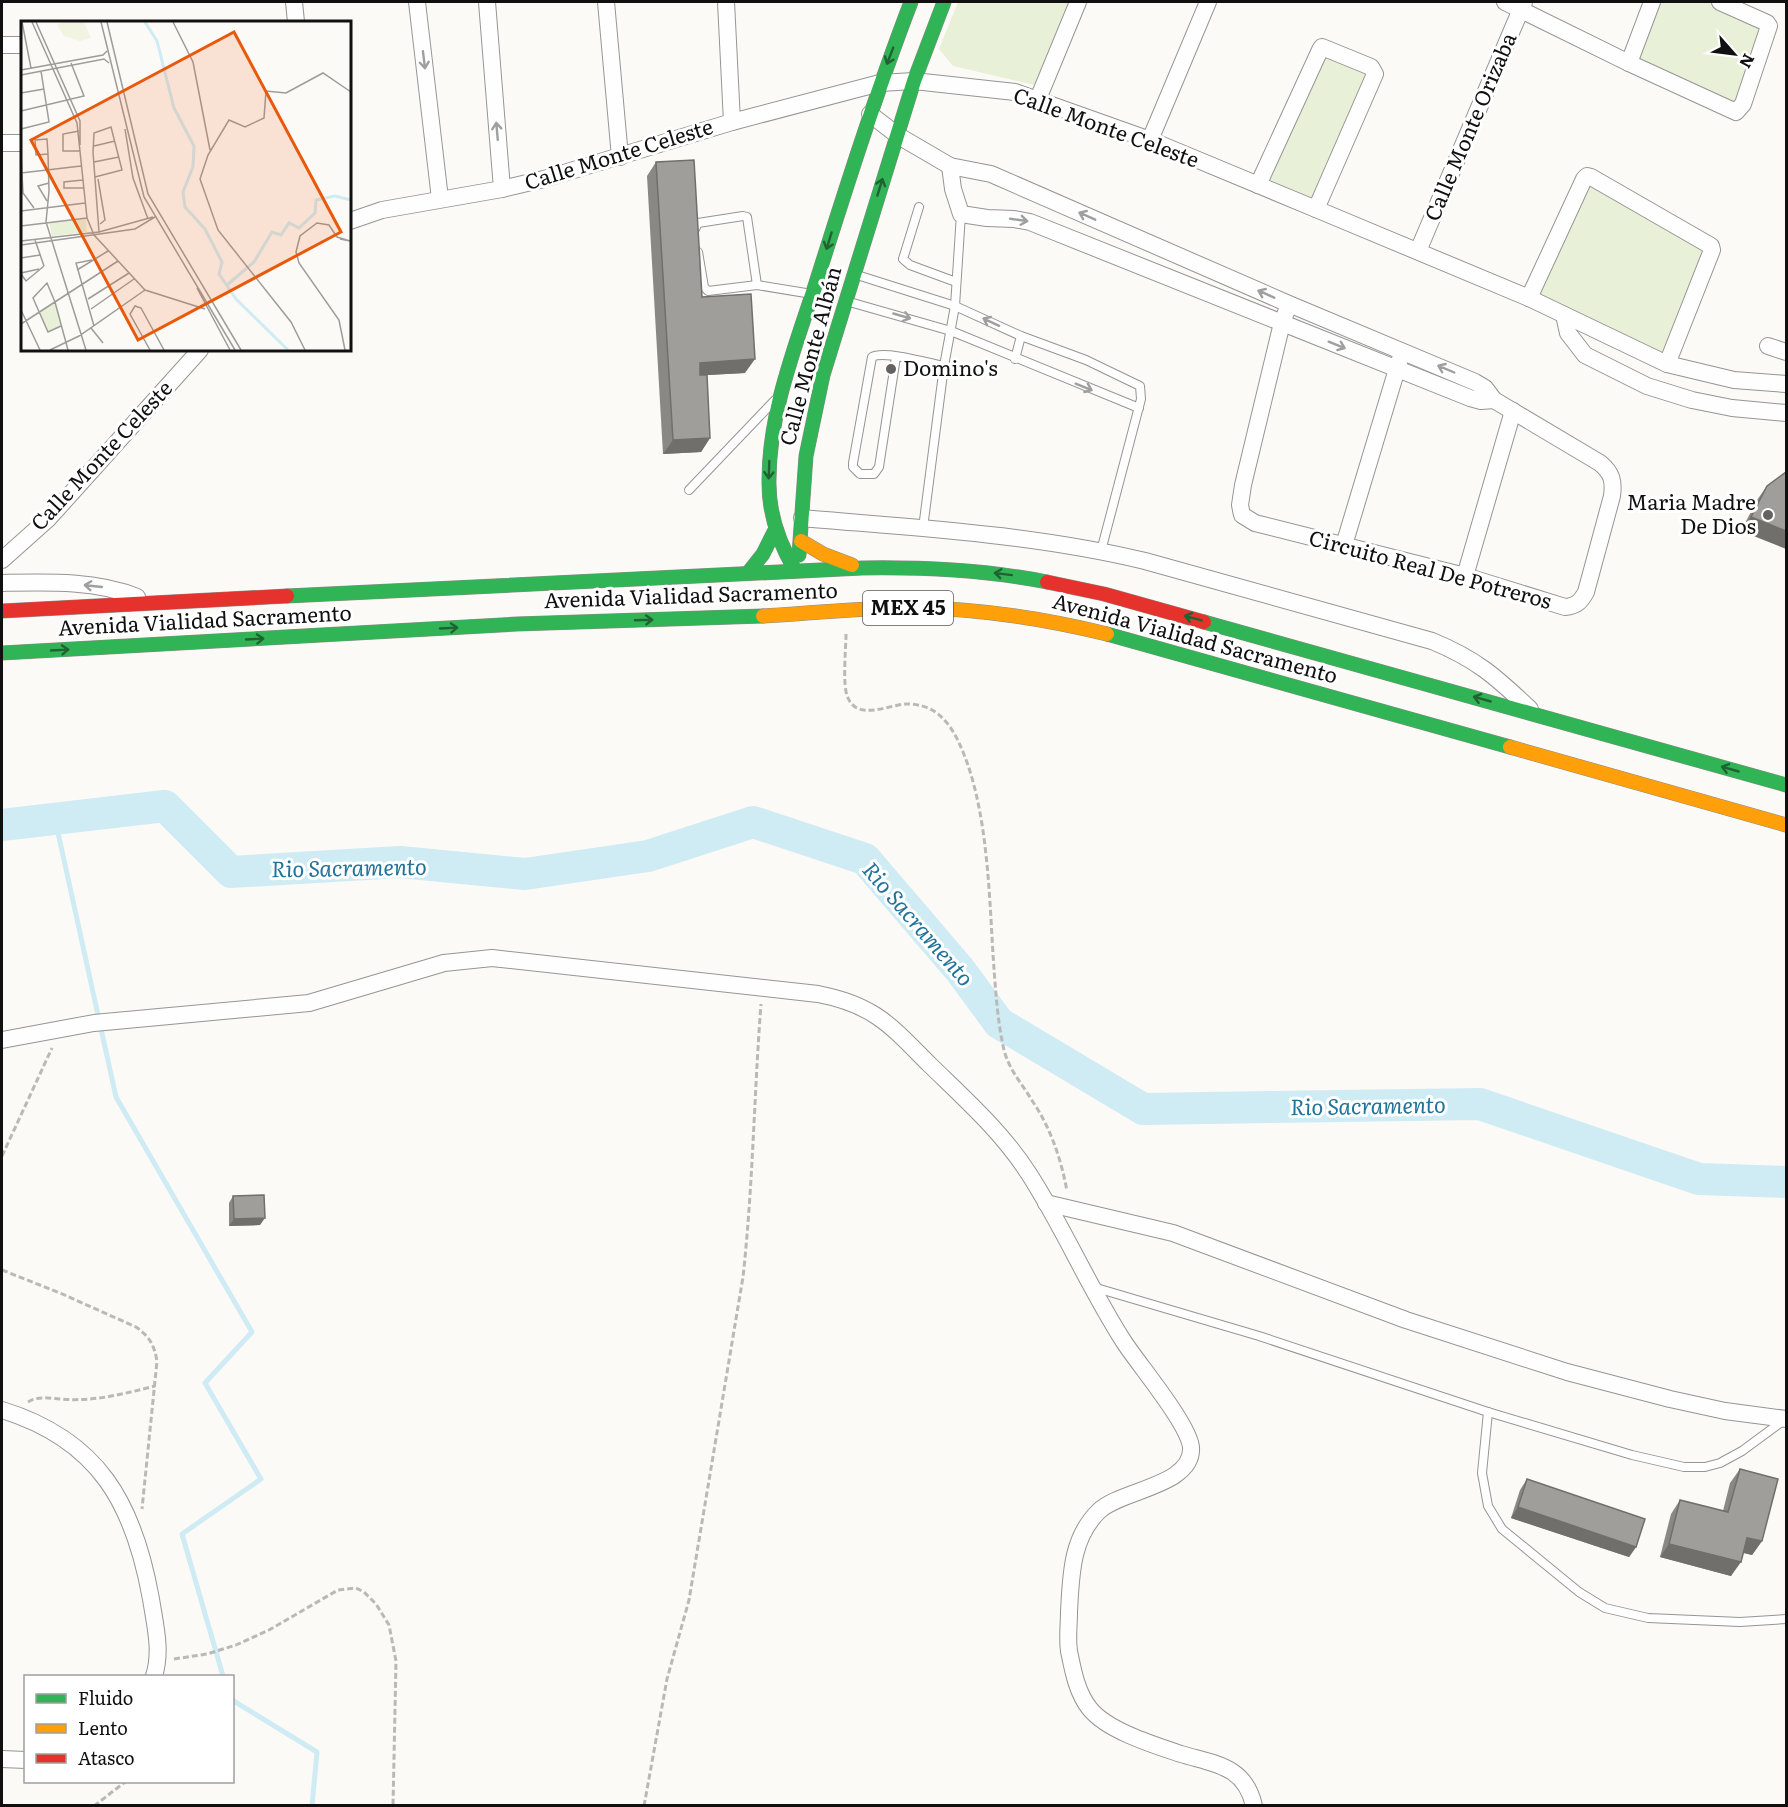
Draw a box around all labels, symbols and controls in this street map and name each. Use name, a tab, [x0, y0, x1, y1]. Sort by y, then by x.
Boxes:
inset map	[21, 21, 351, 351]
north arrow	[1704, 24, 1764, 84]
street label: Calle Monte Orizaba	[1415, 26, 1523, 225]
one-way arrow	[884, 46, 895, 65]
one-way arrow	[418, 49, 429, 69]
text: N	[1734, 50, 1762, 73]
street label: Calle Monte Celeste	[1010, 78, 1204, 174]
street label: Calle Monte Celeste	[520, 109, 716, 196]
one-way arrow	[491, 121, 502, 141]
one-way arrow	[875, 178, 886, 197]
one-way arrow	[1078, 210, 1096, 222]
one-way arrow	[1008, 215, 1028, 226]
one-way arrow	[823, 231, 834, 250]
street label: Calle Monte Albán	[770, 262, 847, 448]
one-way arrow	[1257, 288, 1275, 299]
one-way arrow	[892, 311, 911, 323]
one-way arrow	[983, 316, 1001, 328]
one-way arrow	[1327, 340, 1345, 351]
place label: Domino's	[903, 351, 998, 382]
marker: Domino's	[884, 362, 898, 376]
one-way arrow	[1437, 363, 1455, 374]
street label: Calle Monte Celeste	[22, 372, 178, 536]
one-way arrow	[1074, 382, 1093, 393]
one-way arrow	[764, 459, 775, 479]
place label: Maria Madre De Dios	[1627, 485, 1756, 540]
marker: Maria Madre De Dios	[1761, 508, 1775, 522]
street label: Circuito Real De Potreros	[1306, 520, 1555, 615]
one-way arrow	[994, 568, 1014, 579]
street label: Avenida Vialidad Sacramento	[543, 573, 838, 614]
one-way arrow	[84, 581, 104, 592]
street label: Avenida Vialidad Sacramento	[1050, 584, 1342, 690]
road number: MEX 45	[863, 591, 953, 625]
street label: Avenida Vialidad Sacramento	[57, 595, 352, 642]
one-way arrow	[1184, 612, 1203, 624]
one-way arrow	[634, 614, 654, 626]
one-way arrow	[439, 622, 459, 633]
one-way arrow	[244, 633, 264, 644]
one-way arrow	[49, 644, 69, 655]
one-way arrow	[1473, 693, 1492, 704]
one-way arrow	[1721, 763, 1740, 774]
water label: Rio Sacramento	[271, 849, 427, 884]
water label: Rio Sacramento	[856, 853, 983, 993]
water label: Rio Sacramento	[1290, 1087, 1446, 1122]
legend	[24, 1675, 234, 1783]
text: Fluido	[78, 1684, 133, 1711]
text: Lento	[78, 1714, 128, 1741]
text: Atasco	[78, 1744, 135, 1771]

